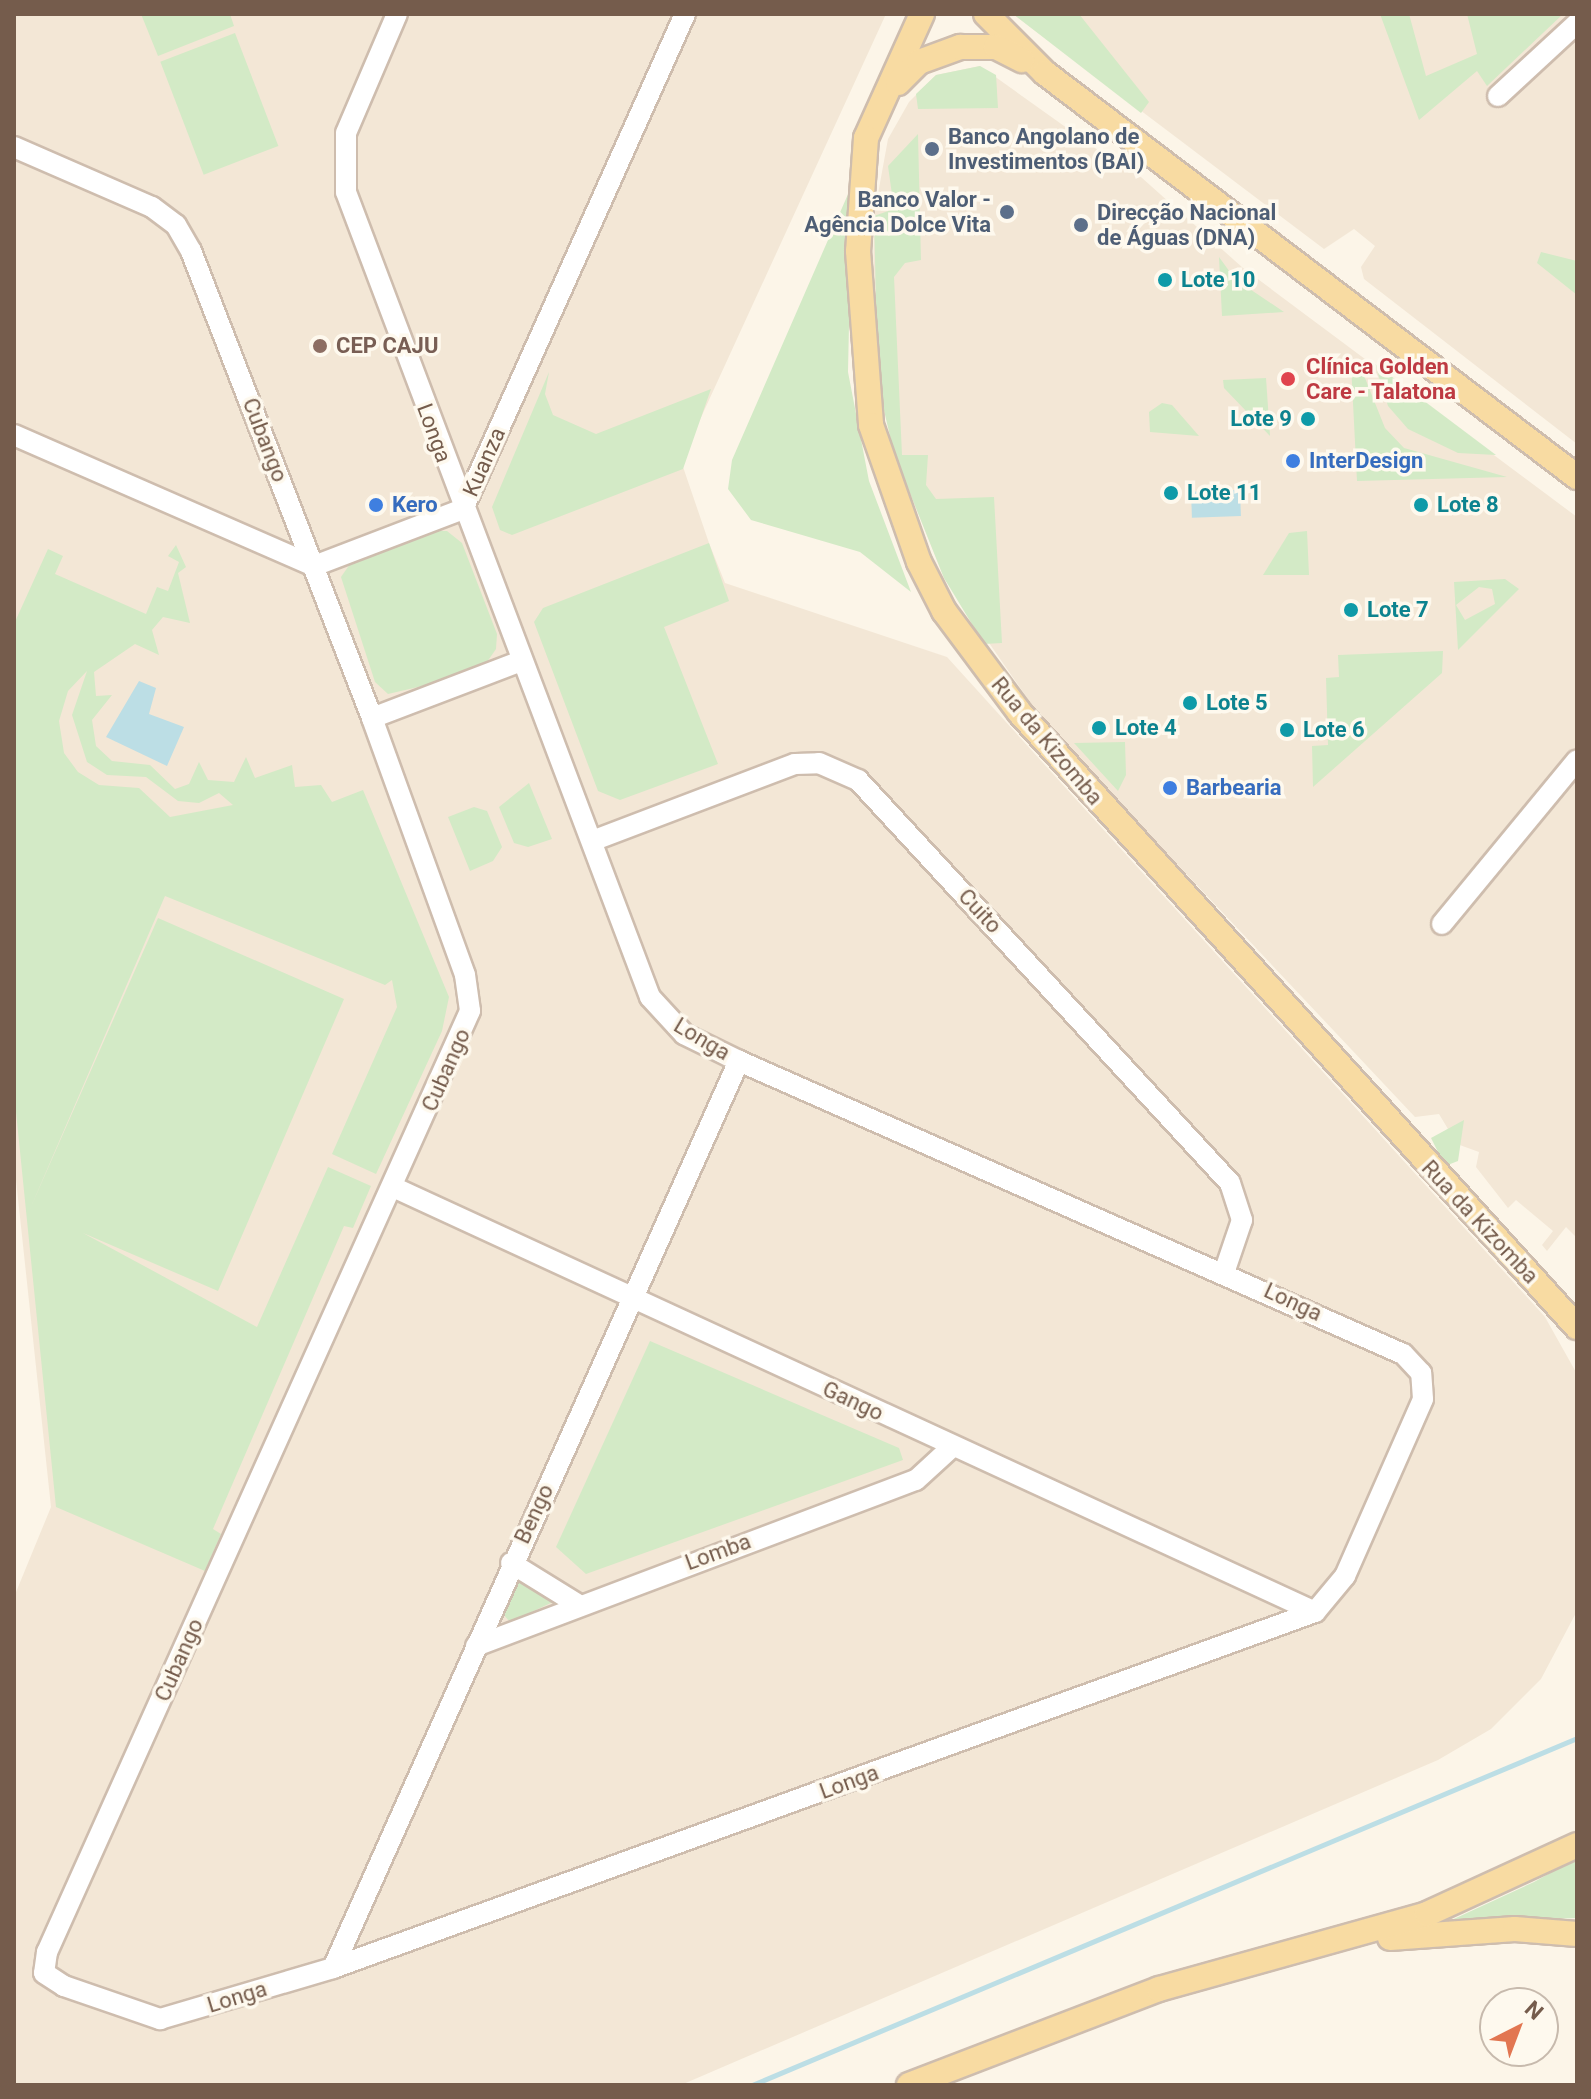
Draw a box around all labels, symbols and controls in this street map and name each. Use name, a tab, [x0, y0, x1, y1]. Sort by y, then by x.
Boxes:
place label: Banco Angolano de Investimentos (BAI)	[948, 123, 1144, 174]
marker: Banco Angolano de Investimentos (BAI)	[923, 140, 941, 158]
place label: Banco Valor - Agência Dolce Vita	[804, 186, 991, 238]
place label: Direcção Nacional de Águas (DNA)	[1097, 199, 1276, 250]
marker: Banco Valor - Agência Dolce Vita	[998, 203, 1016, 221]
marker: Direcção Nacional de Águas (DNA)	[1072, 216, 1090, 234]
place label: Lote 10	[1181, 267, 1255, 293]
marker: Lote 10	[1156, 271, 1174, 289]
place label: CEP CAJU	[336, 333, 438, 359]
marker: CEP CAJU	[311, 337, 329, 355]
place label: Clínica Golden Care - Talatona	[1306, 353, 1457, 404]
marker: Clínica Golden Care - Talatona	[1277, 368, 1299, 390]
street label: Cubango	[237, 394, 293, 486]
street label: Longa	[411, 400, 457, 466]
place label: Lote 9	[1230, 406, 1292, 432]
marker: Lote 9	[1299, 410, 1317, 428]
street label: Kuanza	[457, 423, 511, 501]
place label: InterDesign	[1309, 448, 1423, 474]
marker: InterDesign	[1284, 452, 1302, 470]
place label: Lote 11	[1187, 480, 1261, 506]
marker: Lote 11	[1162, 484, 1180, 502]
place label: Kero	[392, 492, 438, 518]
place label: Lote 8	[1437, 492, 1499, 518]
marker: Kero	[367, 496, 385, 514]
marker: Lote 8	[1412, 496, 1430, 514]
place label: Lote 7	[1367, 597, 1429, 623]
marker: Lote 7	[1342, 601, 1360, 619]
street label: Rua da Kizomba	[986, 672, 1108, 810]
place label: Lote 5	[1206, 690, 1268, 716]
marker: Lote 5	[1181, 694, 1199, 712]
place label: Lote 4	[1115, 715, 1177, 741]
place label: Lote 6	[1303, 717, 1365, 743]
marker: Lote 4	[1090, 719, 1108, 737]
marker: Lote 6	[1278, 721, 1296, 739]
place label: Barbearia	[1186, 775, 1282, 801]
marker: Barbearia	[1161, 779, 1179, 797]
street label: Cuito	[953, 883, 1007, 939]
street label: Longa	[669, 1012, 735, 1066]
street label: Cubango	[416, 1025, 476, 1115]
street label: Rua da Kizomba	[1416, 1155, 1544, 1289]
street label: Longa	[1260, 1277, 1326, 1327]
street label: Gango	[818, 1376, 888, 1426]
street label: Bengo	[509, 1480, 559, 1548]
street label: Lomba	[682, 1528, 754, 1576]
street label: Cubango	[149, 1615, 209, 1705]
street label: Longa	[816, 1759, 882, 1805]
street label: Longa	[204, 1975, 270, 2019]
north arrow	[1479, 1987, 1559, 2067]
text: N	[1520, 1996, 1548, 2025]

